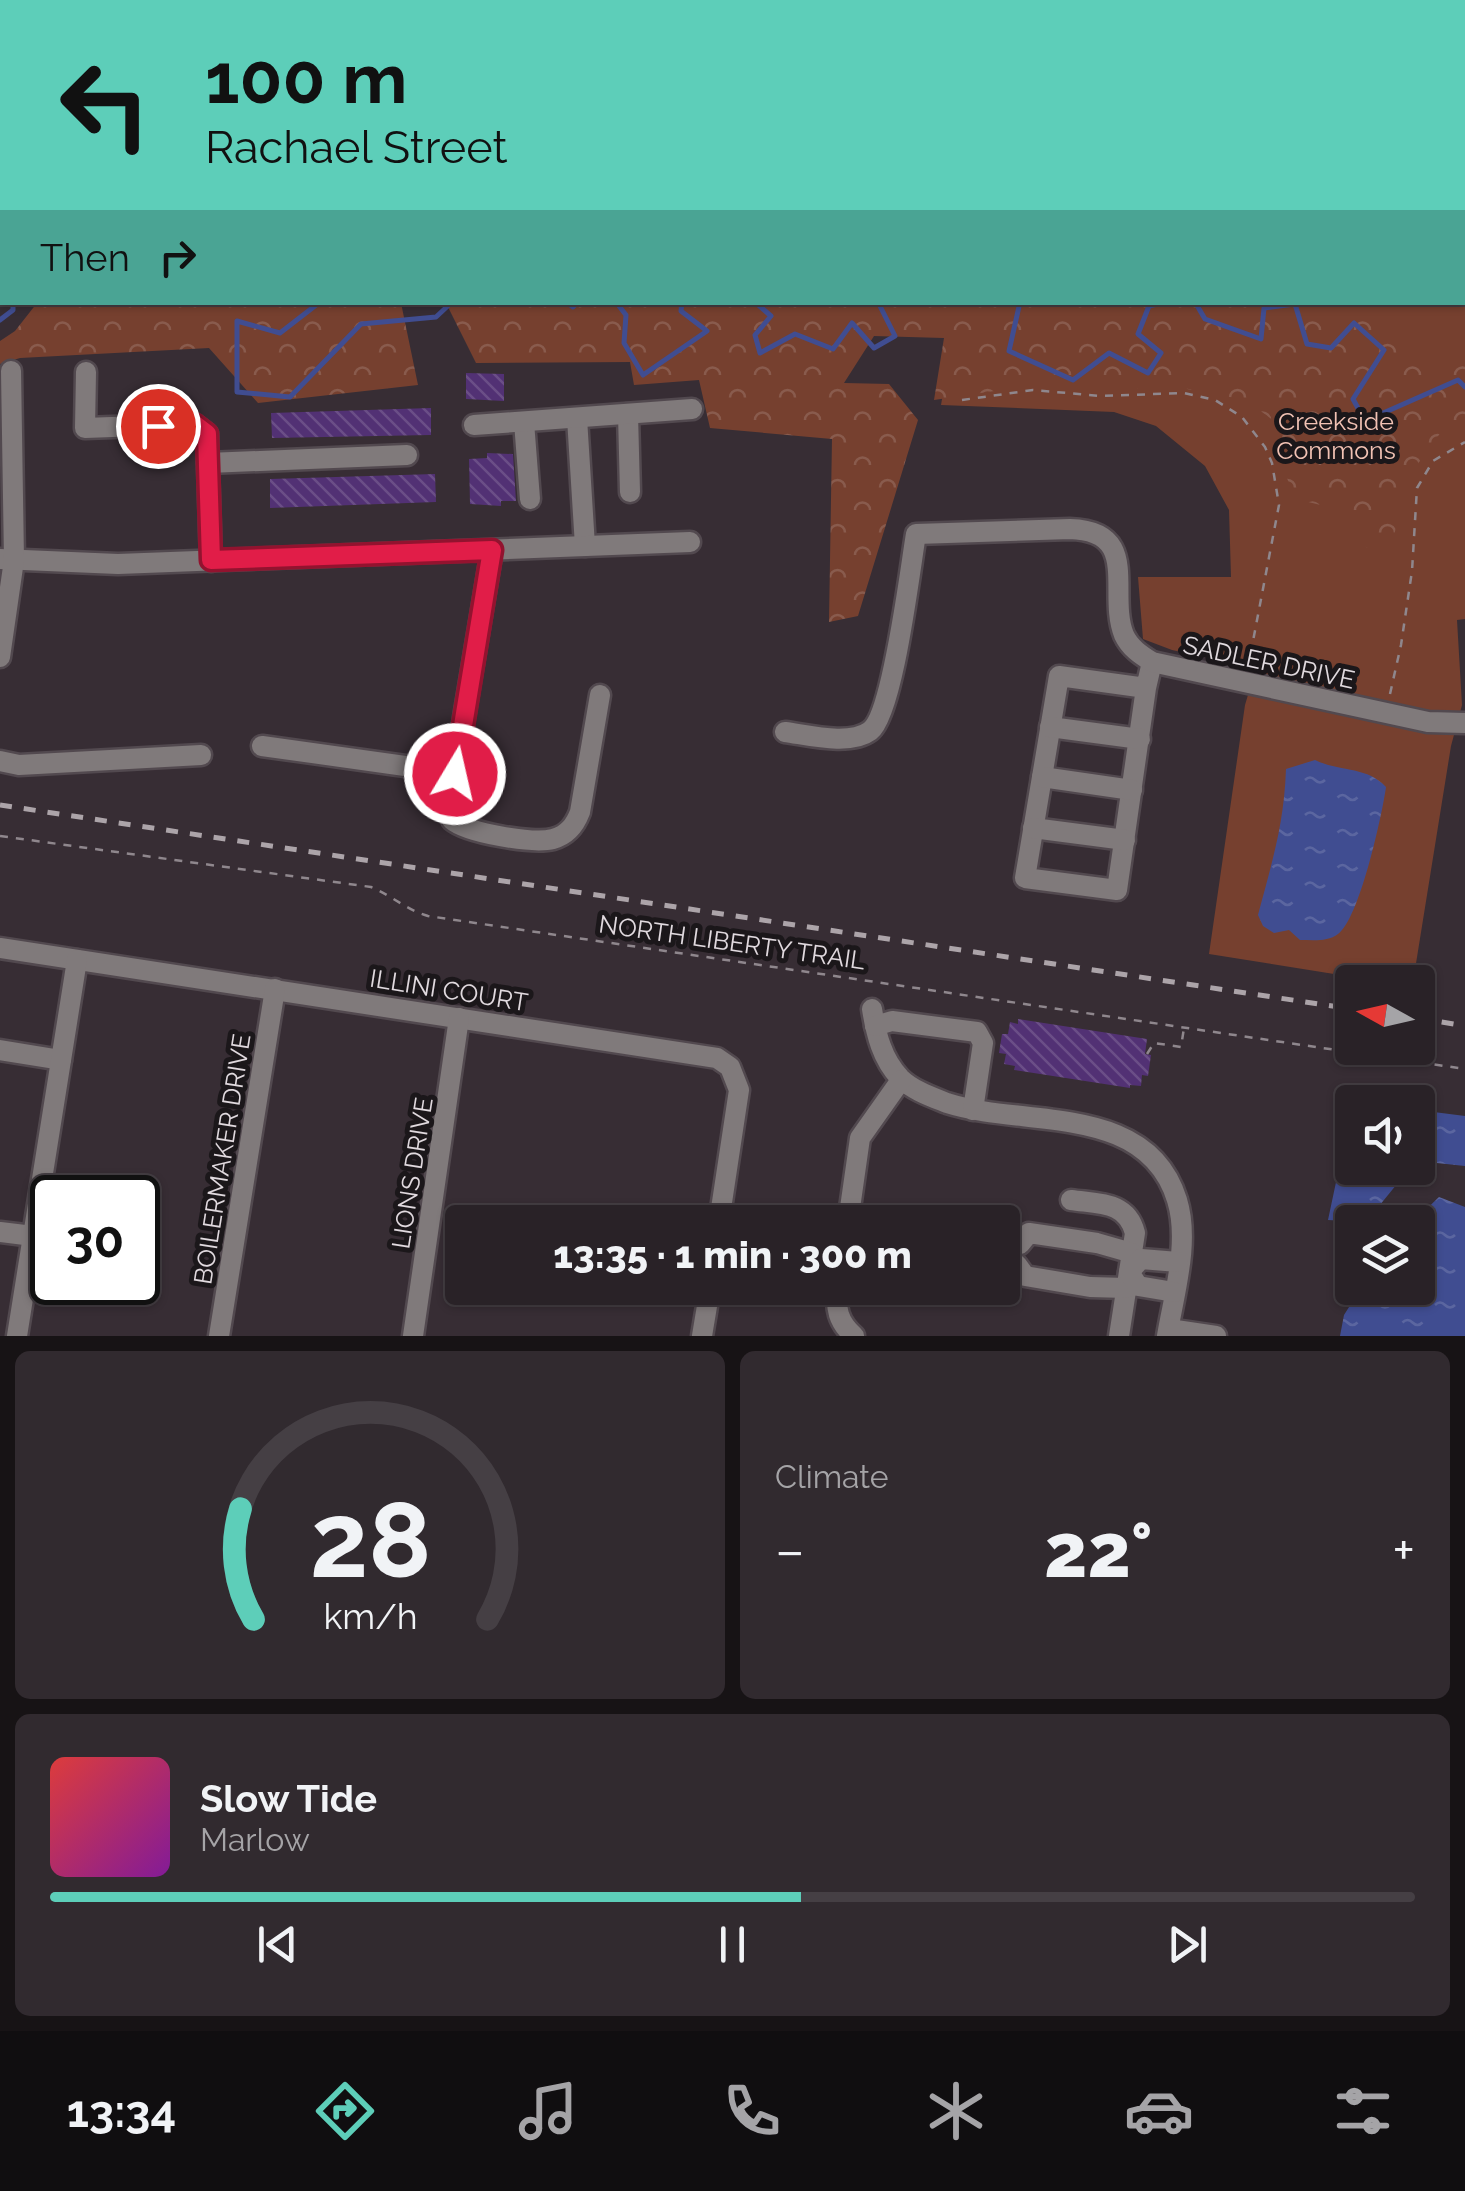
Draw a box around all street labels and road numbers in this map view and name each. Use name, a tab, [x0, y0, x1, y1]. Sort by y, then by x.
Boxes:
street label: SADLER DRIVE	[1180, 629, 1358, 695]
street label: NORTH LIBERTY TRAIL	[597, 908, 867, 976]
street label: ILLINI COURT	[368, 963, 530, 1017]
street label: BOILERMAKER DRIVE	[187, 1032, 257, 1286]
street label: LIONS DRIVE	[385, 1095, 439, 1251]

